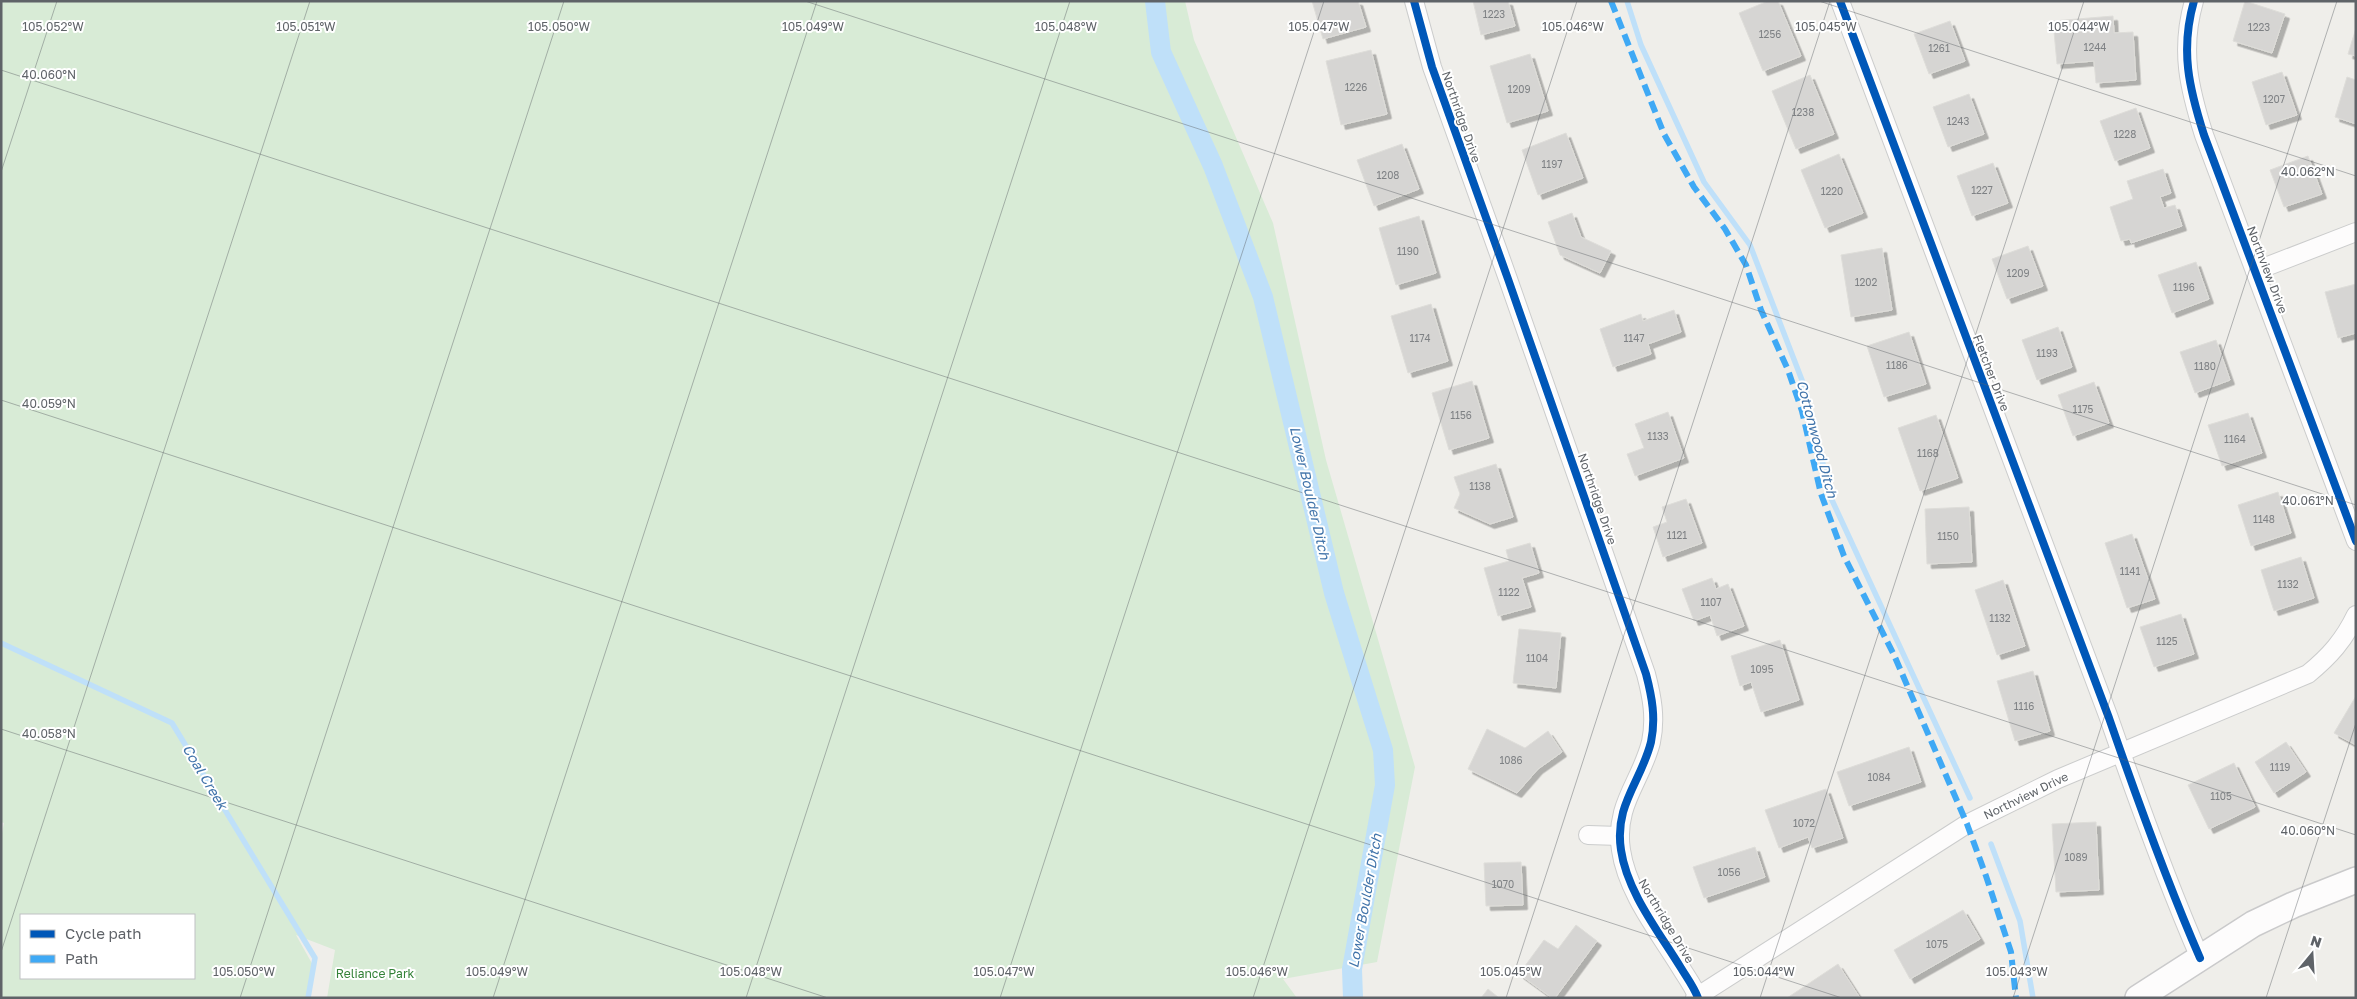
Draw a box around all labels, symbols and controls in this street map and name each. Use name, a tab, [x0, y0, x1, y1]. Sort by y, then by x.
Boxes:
house number: 1223	[1483, 8, 1505, 20]
text: 105.052°W	[22, 19, 84, 34]
text: 105.051°W	[276, 19, 336, 34]
text: 105.050°W	[528, 19, 590, 34]
text: 105.049°W	[782, 19, 844, 34]
text: 105.048°W	[1035, 19, 1098, 34]
text: 105.047°W	[1288, 19, 1350, 34]
text: 105.046°W	[1542, 19, 1604, 34]
text: 105.045°W	[1795, 19, 1857, 34]
text: 105.044°W	[2048, 19, 2110, 34]
house number: 1223	[2248, 21, 2270, 33]
house number: 1256	[1759, 28, 1781, 40]
house number: 1244	[2084, 41, 2106, 53]
house number: 1261	[1928, 42, 1950, 54]
text: 40.060°N	[22, 67, 76, 82]
street label: Northridge Drive	[1439, 69, 1484, 165]
house number: 1226	[1345, 81, 1367, 93]
house number: 1209	[1508, 83, 1530, 95]
house number: 1207	[2263, 93, 2285, 105]
house number: 1238	[1792, 106, 1814, 118]
house number: 1243	[1947, 115, 1969, 127]
house number: 1228	[2114, 128, 2136, 140]
house number: 1197	[1541, 158, 1563, 170]
text: 40.062°N	[2281, 164, 2335, 179]
house number: 1208	[1377, 169, 1399, 181]
house number: 1227	[1971, 184, 1993, 196]
house number: 1220	[1821, 185, 1843, 197]
street label: Northview Drive	[2244, 224, 2291, 316]
house number: 1190	[1397, 245, 1419, 257]
house number: 1209	[2007, 267, 2029, 279]
house number: 1202	[1855, 276, 1878, 288]
house number: 1196	[2173, 281, 2195, 293]
house number: 1174	[1409, 332, 1431, 344]
house number: 1147	[1623, 332, 1645, 344]
street label: Fletcher Drive	[1970, 332, 2013, 413]
house number: 1193	[2036, 347, 2058, 359]
house number: 1186	[1886, 359, 1908, 371]
house number: 1180	[2194, 360, 2216, 372]
water label: Cottonwood Ditch	[1794, 378, 1842, 501]
text: 40.059°N	[22, 396, 76, 411]
house number: 1175	[2073, 403, 2094, 415]
house number: 1156	[1450, 409, 1472, 421]
water label: Lower Boulder Ditch	[1287, 425, 1334, 562]
house number: 1133	[1647, 430, 1669, 442]
house number: 1164	[2224, 433, 2246, 445]
house number: 1168	[1917, 447, 1939, 459]
street label: Northridge Drive	[1575, 451, 1620, 547]
house number: 1138	[1469, 480, 1491, 492]
text: 40.061°N	[2282, 493, 2334, 508]
house number: 1148	[2253, 513, 2275, 525]
house number: 1121	[1667, 529, 1687, 541]
house number: 1150	[1937, 530, 1959, 542]
house number: 1141	[2120, 565, 2140, 577]
house number: 1132	[2277, 578, 2299, 590]
house number: 1122	[1498, 586, 1520, 598]
house number: 1107	[1700, 596, 1722, 608]
house number: 1132	[1989, 612, 2011, 624]
house number: 1125	[2156, 635, 2178, 647]
house number: 1104	[1526, 652, 1548, 664]
house number: 1095	[1751, 663, 1774, 675]
house number: 1116	[2014, 700, 2034, 712]
text: 40.058°N	[22, 726, 76, 741]
water label: Coal Creek	[179, 741, 233, 814]
house number: 1086	[1499, 754, 1523, 766]
house number: 1119	[2270, 761, 2290, 773]
street label: Northview Drive	[1981, 769, 2071, 823]
house number: 1084	[1867, 771, 1891, 783]
house number: 1105	[2210, 790, 2232, 802]
house number: 1072	[1793, 817, 1815, 829]
text: 40.060°N	[2281, 823, 2335, 838]
water label: Lower Boulder Ditch	[1344, 831, 1385, 969]
house number: 1089	[2064, 851, 2088, 863]
house number: 1056	[1718, 866, 1740, 878]
street label: Northridge Drive	[1635, 876, 1698, 966]
house number: 1070	[1492, 878, 1514, 890]
legend	[20, 914, 195, 979]
text: Cycle path	[65, 924, 141, 942]
north arrow	[2287, 929, 2337, 979]
text: N	[2308, 931, 2324, 951]
house number: 1075	[1926, 938, 1948, 950]
text: Path	[65, 949, 98, 967]
text: 105.050°W	[213, 964, 275, 979]
text: 105.049°W	[466, 964, 528, 979]
text: 105.048°W	[720, 964, 783, 979]
text: 105.047°W	[973, 964, 1035, 979]
text: 105.046°W	[1226, 964, 1288, 979]
text: 105.045°W	[1480, 964, 1542, 979]
text: 105.044°W	[1733, 964, 1795, 979]
text: 105.043°W	[1986, 964, 2048, 979]
park label: Reliance Park	[336, 966, 415, 981]

